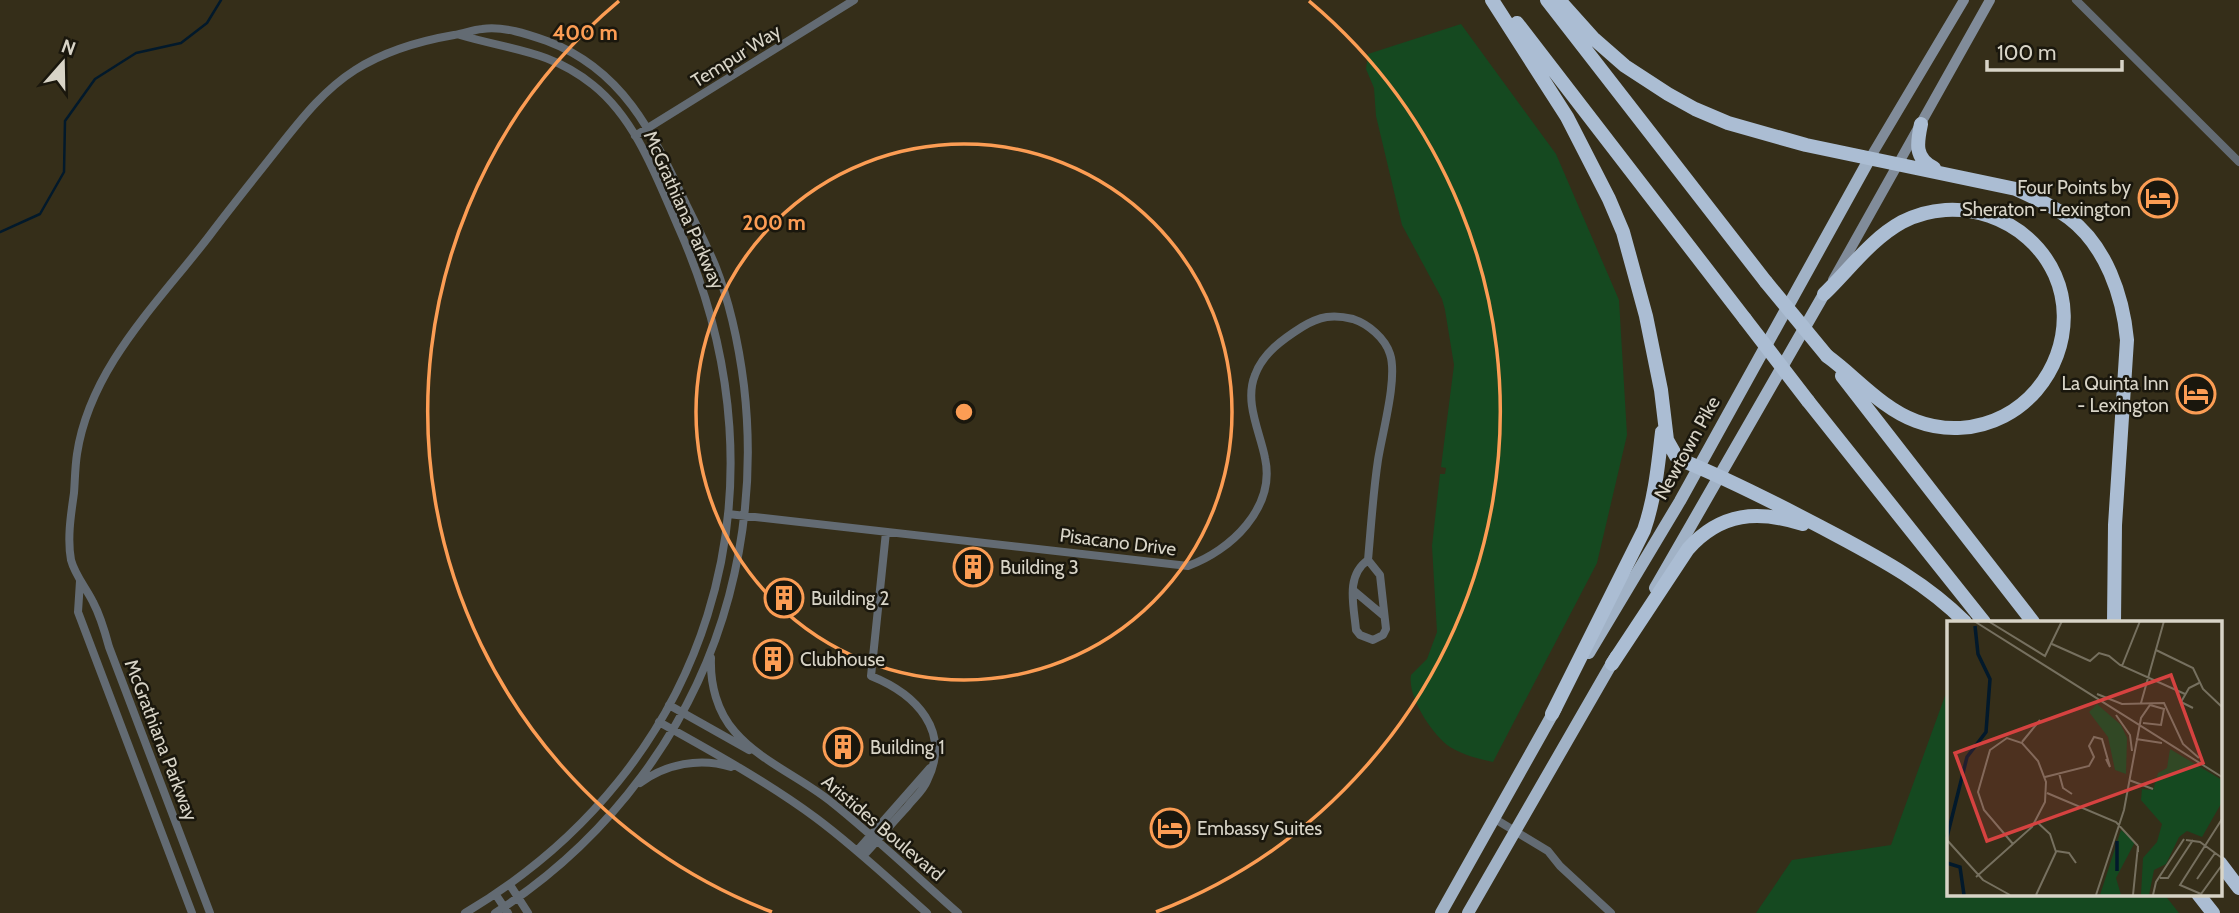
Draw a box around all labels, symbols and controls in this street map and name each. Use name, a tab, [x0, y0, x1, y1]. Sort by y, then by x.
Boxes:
street label: Tempur Way	[687, 19, 785, 93]
text: 400 m	[552, 20, 618, 45]
north arrow	[28, 28, 98, 98]
scale bar	[1987, 28, 2122, 72]
text: N	[58, 34, 79, 61]
text: 100 m	[1997, 40, 2056, 65]
street label: McGrathiana Parkway	[639, 127, 729, 293]
place label: Four Points by Sheraton - Lexington	[1962, 176, 2131, 221]
hotel icon: Four Points by Sheraton - Lexington	[2137, 177, 2179, 219]
text: 200 m	[742, 210, 806, 235]
place label: La Quinta Inn - Lexington	[2061, 372, 2169, 417]
hotel icon: La Quinta Inn - Lexington	[2175, 373, 2217, 415]
street label: Newtown Pike	[1649, 392, 1725, 504]
centre of rings	[952, 400, 976, 424]
street label: Pisacano Drive	[1058, 523, 1178, 561]
building icon: Building 3	[952, 546, 994, 588]
place label: Building 3	[1000, 556, 1079, 579]
building icon: Building 2	[763, 577, 805, 619]
place label: Building 2	[811, 587, 890, 610]
inset map	[1947, 621, 2222, 895]
building icon: Clubhouse	[752, 638, 794, 680]
place label: Clubhouse	[800, 648, 885, 671]
street label: McGrathiana Parkway	[120, 656, 203, 824]
building icon: Building 1	[822, 726, 864, 768]
place label: Building 1	[870, 736, 945, 759]
street label: Aristides Boulevard	[817, 770, 949, 886]
hotel icon: Embassy Suites	[1149, 807, 1191, 849]
place label: Embassy Suites	[1197, 817, 1322, 840]

